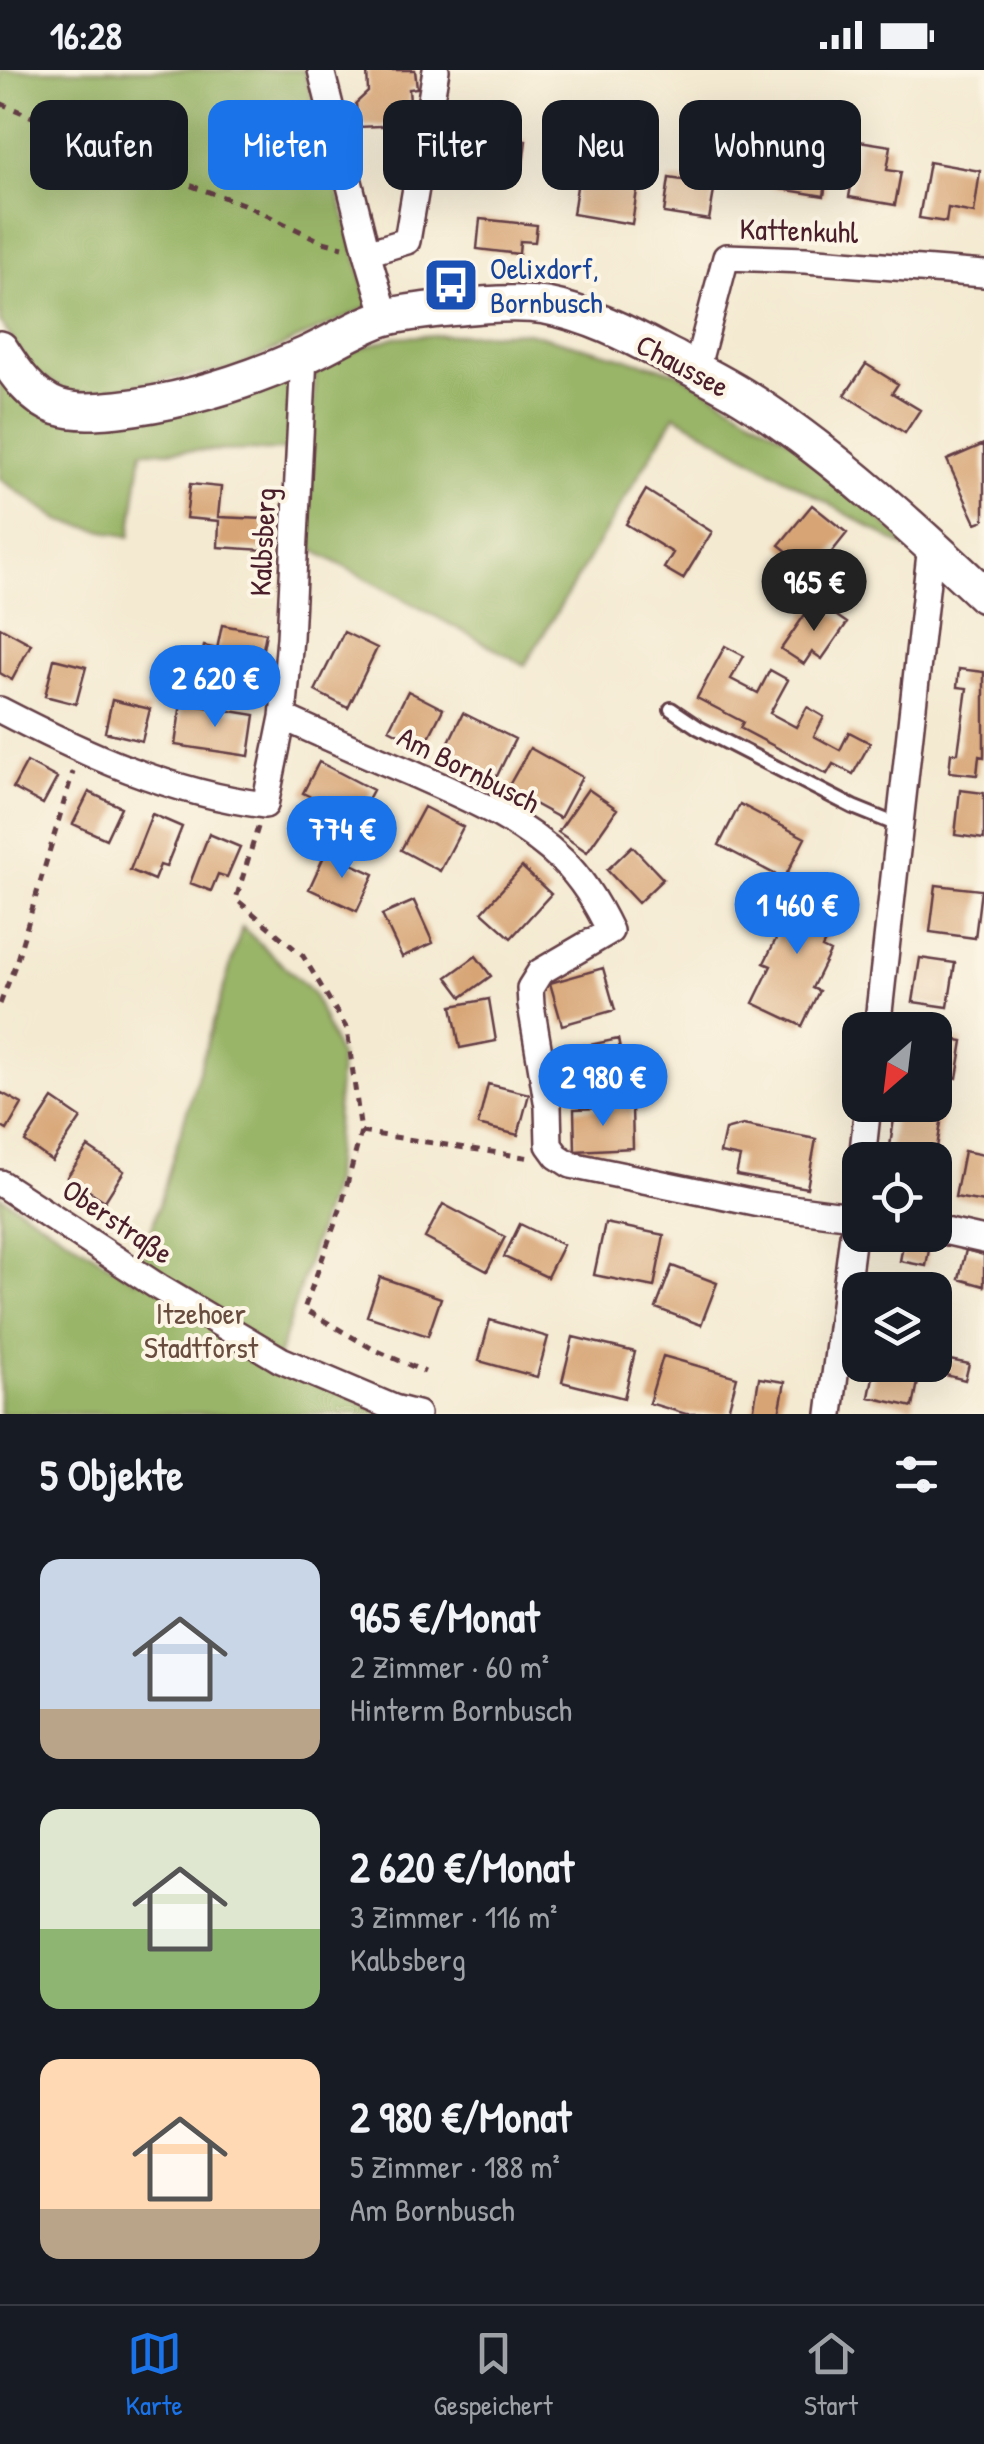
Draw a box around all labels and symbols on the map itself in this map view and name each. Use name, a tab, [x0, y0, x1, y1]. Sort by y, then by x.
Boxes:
street label: Kattenkuhl	[739, 208, 859, 252]
place label: Oelixdorf, Bornbusch	[490, 248, 603, 322]
bus stop icon: Oelixdorf, Bornbusch	[421, 255, 481, 315]
street label: Chaussee	[630, 324, 736, 406]
street label: Kalbsberg	[239, 487, 285, 597]
pin: 965 €	[744, 549, 884, 634]
pin: 2 620 €	[123, 645, 307, 730]
street label: Am Bornbusch	[391, 716, 547, 822]
pin: 774 €	[272, 796, 412, 881]
pin: 1 460 €	[705, 872, 889, 957]
north arrow	[842, 1012, 952, 1122]
pin: 2 980 €	[511, 1044, 695, 1129]
street label: Oberstraße	[55, 1169, 181, 1273]
park label: Itzehoer Stadtforst	[144, 1293, 259, 1367]

